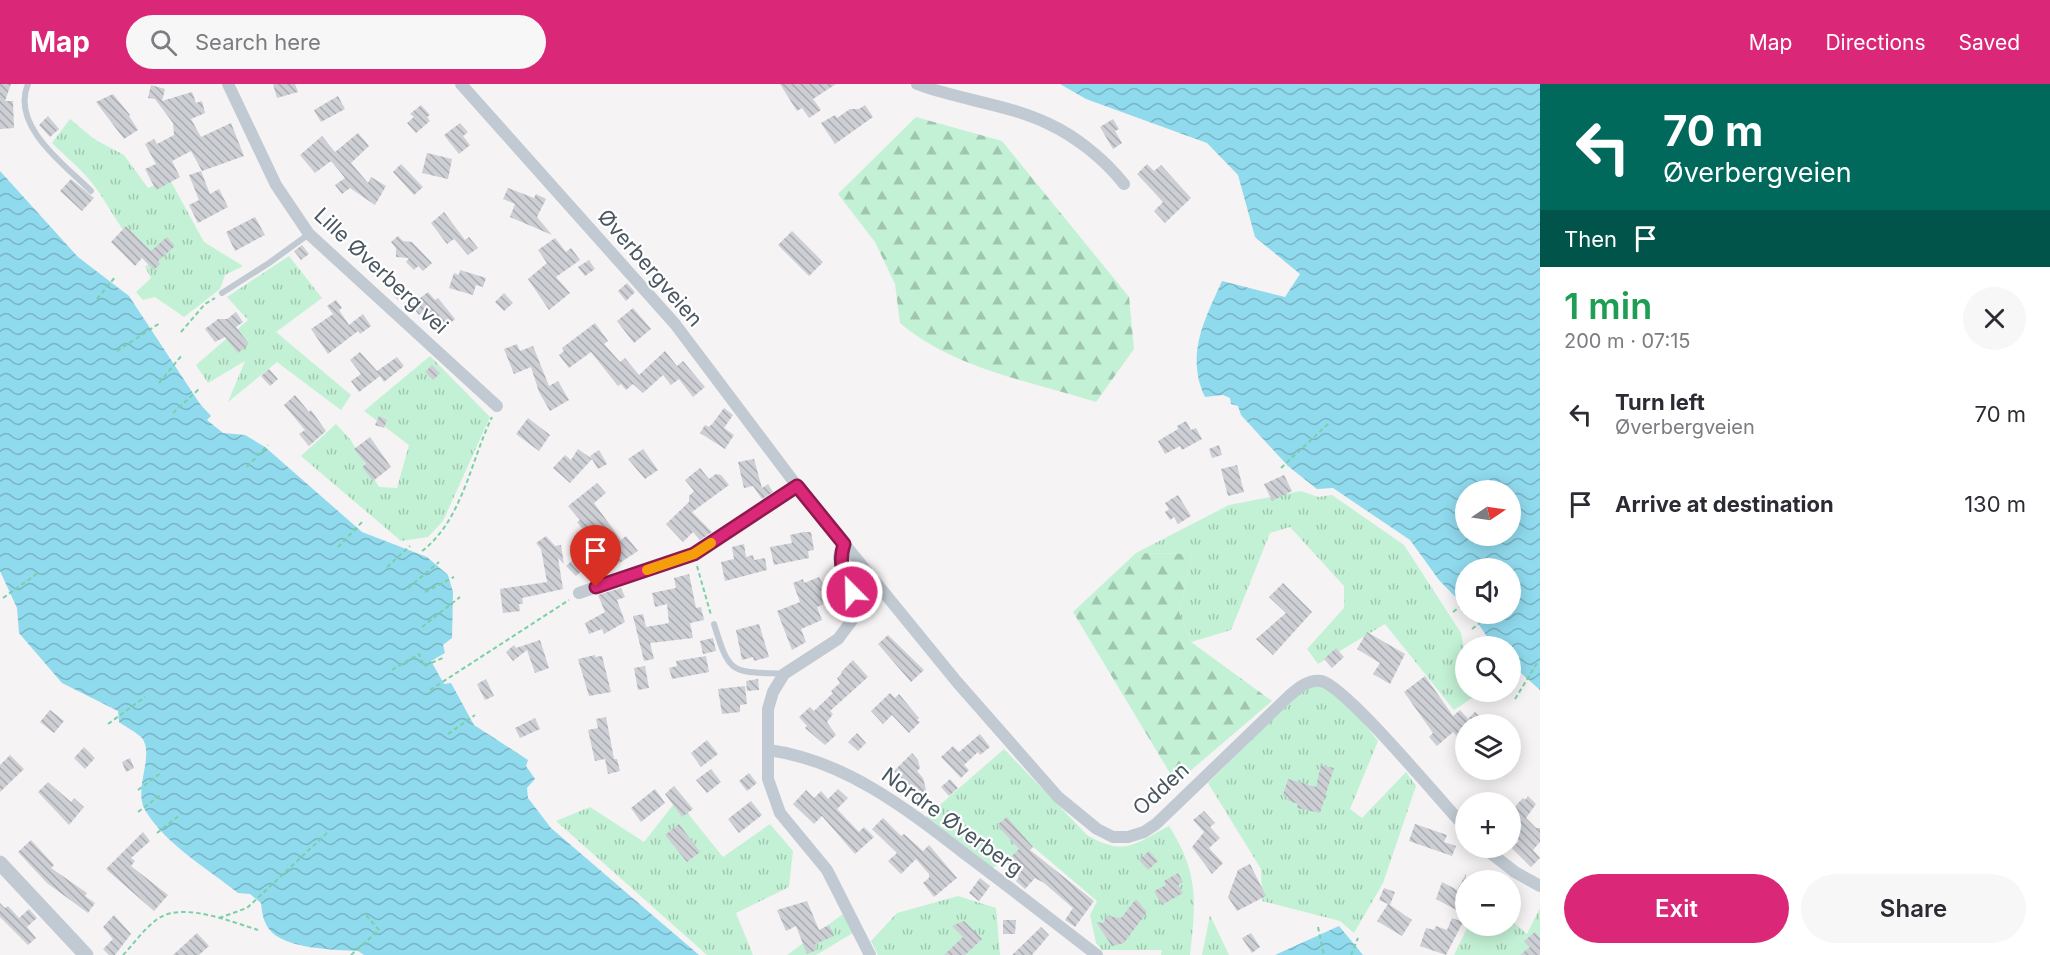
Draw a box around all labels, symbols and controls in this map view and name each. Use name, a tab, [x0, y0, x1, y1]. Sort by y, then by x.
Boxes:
search box	[126, 15, 546, 69]
text: Map	[30, 25, 90, 59]
icon: search	[147, 26, 180, 59]
text: Search here	[195, 29, 321, 55]
text: Map	[1749, 30, 1792, 55]
text: Directions	[1825, 30, 1926, 55]
text: Saved	[1959, 30, 2020, 55]
text: 70 m	[1663, 105, 1763, 156]
icon: left	[1564, 108, 1642, 186]
text: Øverbergveien	[1663, 156, 1852, 189]
street label: Lille Øverberg vei	[309, 202, 453, 339]
street label: Øverbergveien	[593, 204, 708, 331]
icon: arrive	[1629, 222, 1662, 255]
text: Then	[1564, 226, 1617, 252]
text: 1 min	[1564, 284, 1652, 328]
button: close	[1963, 287, 2026, 350]
text: 200 m · 07:15	[1564, 329, 1691, 353]
text: Turn left	[1615, 389, 1705, 415]
icon: left	[1564, 398, 1597, 431]
text: 70 m	[1975, 401, 2026, 427]
text: Øverbergveien	[1615, 415, 1755, 439]
north arrow	[1455, 480, 1521, 546]
map controls	[1455, 480, 1521, 936]
icon: arrive	[1564, 488, 1597, 521]
text: Arrive at destination	[1615, 491, 1834, 517]
text: 130 m	[1964, 491, 2026, 517]
pin	[570, 525, 621, 587]
icon: arrive	[579, 534, 612, 567]
button: sound	[1455, 558, 1521, 624]
position arrow	[820, 560, 884, 624]
button: search	[1455, 636, 1521, 702]
button: layers	[1455, 714, 1521, 780]
street label: Odden	[1128, 757, 1194, 820]
street label: Nordre Øverberg	[877, 762, 1028, 881]
button: +	[1455, 792, 1521, 858]
button: −	[1455, 870, 1521, 936]
button: Exit	[1564, 874, 1789, 943]
button: Share	[1801, 874, 2026, 943]

